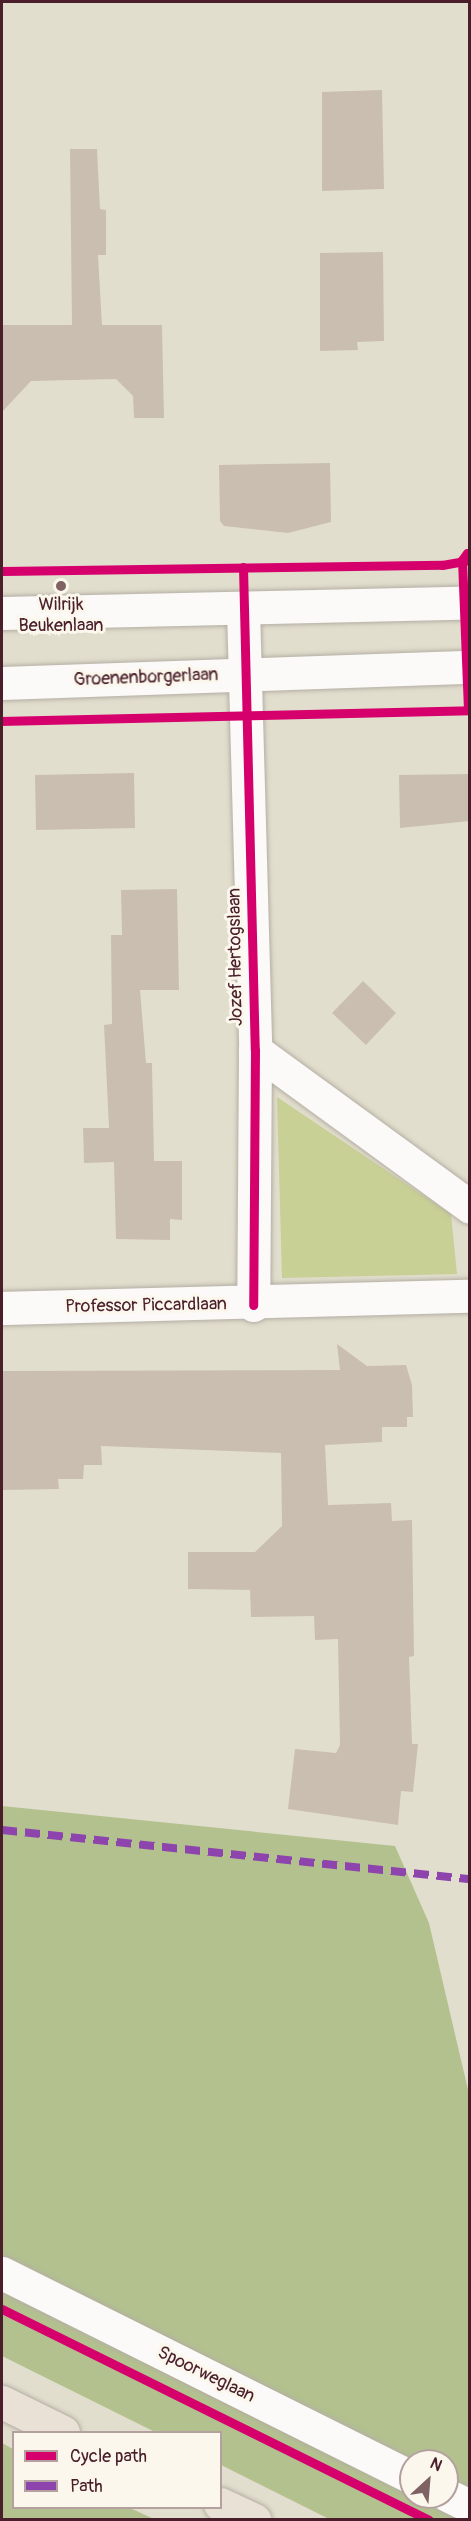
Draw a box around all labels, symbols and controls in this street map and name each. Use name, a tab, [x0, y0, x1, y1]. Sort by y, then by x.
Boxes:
marker: Wilrijk Beukenlaan	[54, 579, 68, 593]
place label: Wilrijk Beukenlaan	[19, 595, 103, 638]
street label: Groenenborgerlaan	[73, 665, 219, 691]
street label: Jozef Hertogslaan	[224, 888, 248, 1026]
street label: Professor Piccardlaan	[65, 1294, 227, 1318]
street label: Spoorweglaan	[154, 2342, 258, 2408]
legend	[12, 2431, 222, 2509]
text: Cycle path	[70, 2445, 147, 2468]
north arrow	[399, 2449, 459, 2509]
text: N	[427, 2453, 445, 2476]
text: Path	[70, 2475, 103, 2498]

